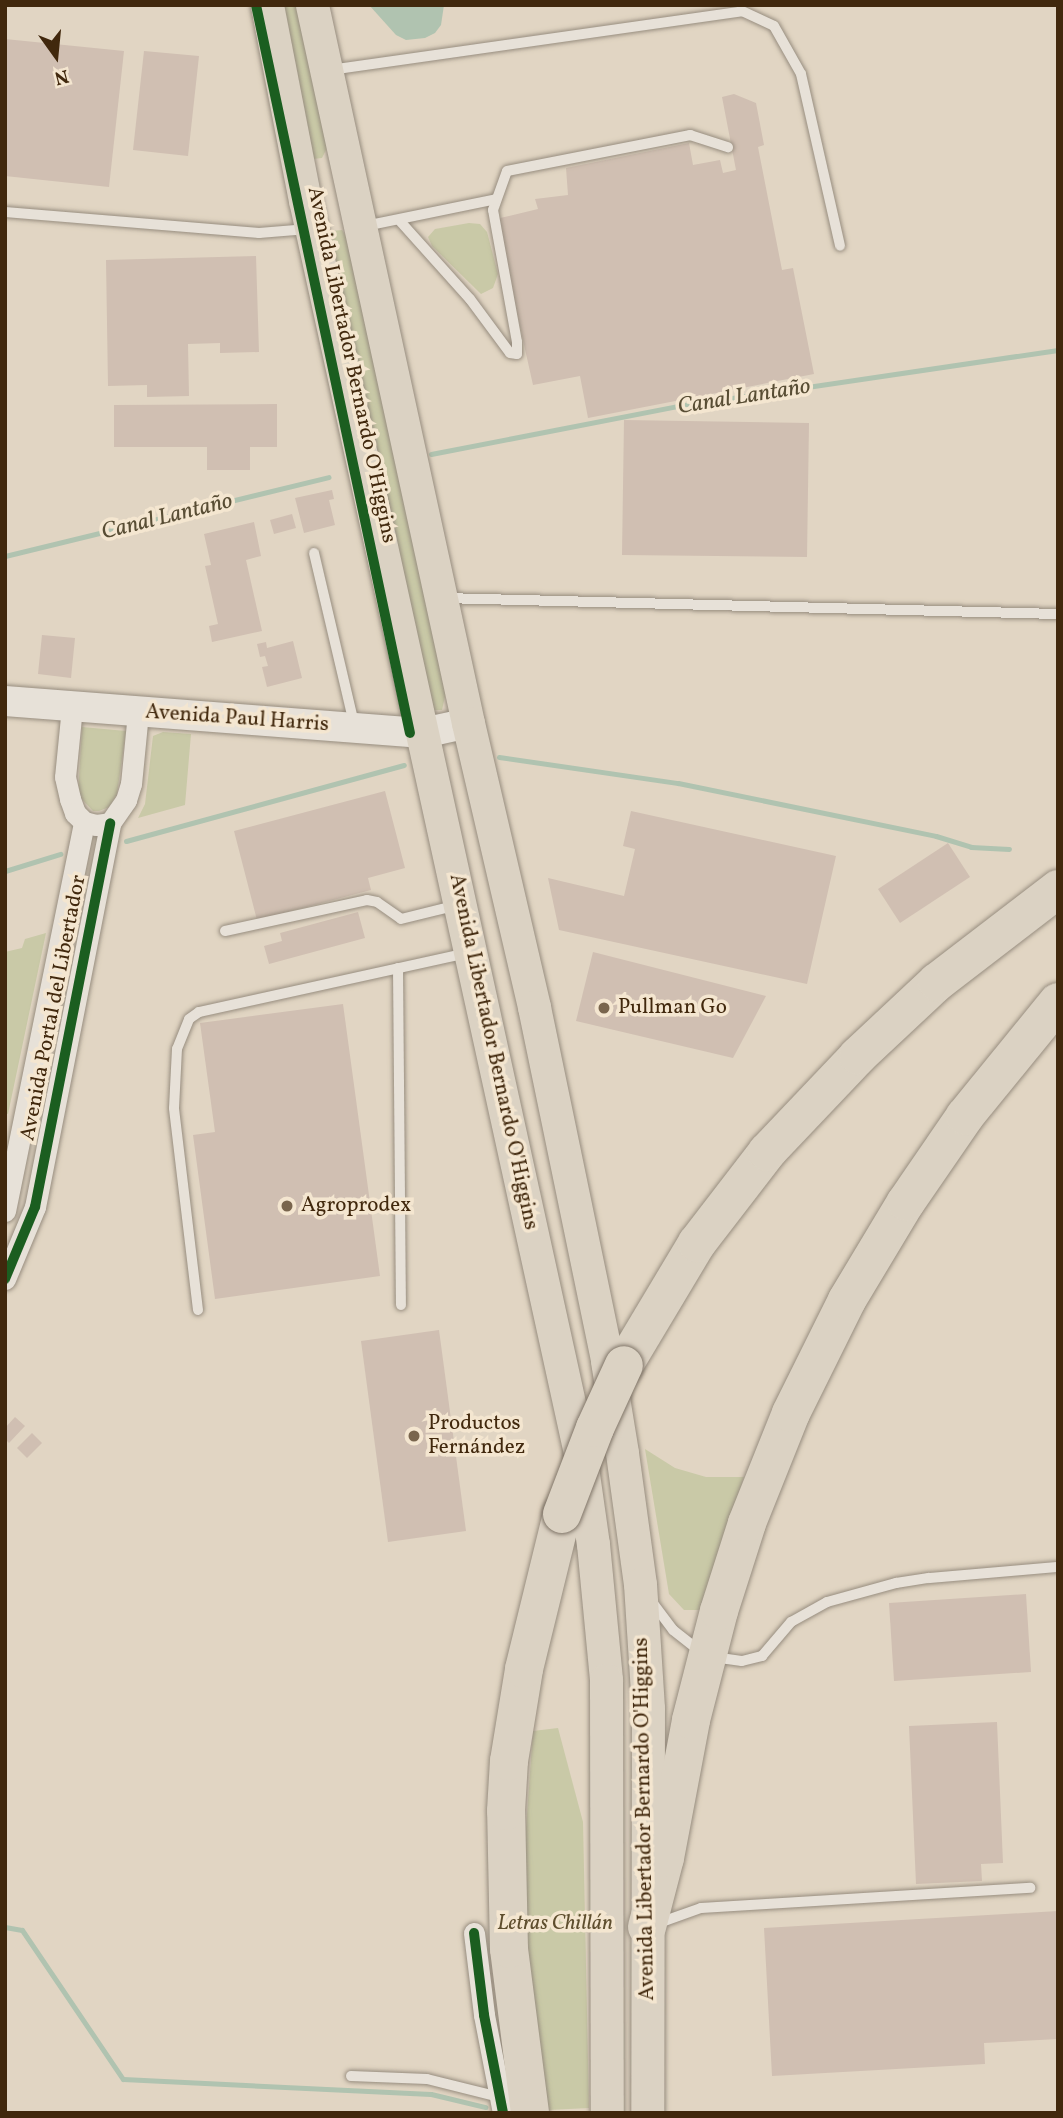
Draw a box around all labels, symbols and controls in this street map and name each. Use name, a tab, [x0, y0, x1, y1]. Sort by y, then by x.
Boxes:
north arrow	[21, 21, 91, 91]
text: N	[51, 62, 71, 91]
street label: Avenida Libertador Bernardo O'Higgins	[301, 185, 401, 545]
water label: Canal Lantaño	[676, 373, 812, 421]
water label: Canal Lantaño	[99, 487, 235, 547]
street label: Avenida Paul Harris	[144, 700, 330, 738]
street label: Avenida Libertador Bernardo O'Higgins	[443, 872, 543, 1232]
street label: Avenida Portal del Libertador	[16, 873, 92, 1143]
place label: Pullman Go	[618, 995, 727, 1021]
marker: Pullman Go	[596, 1000, 612, 1016]
place label: Agroprodex	[301, 1193, 411, 1219]
marker: Agroprodex	[279, 1198, 295, 1214]
place label: Productos Fernández	[428, 1411, 525, 1461]
marker: Productos Fernández	[406, 1428, 422, 1444]
street label: Avenida Libertador Bernardo O'Higgins	[629, 1637, 661, 2001]
park label: Letras Chillán	[497, 1911, 613, 1937]

